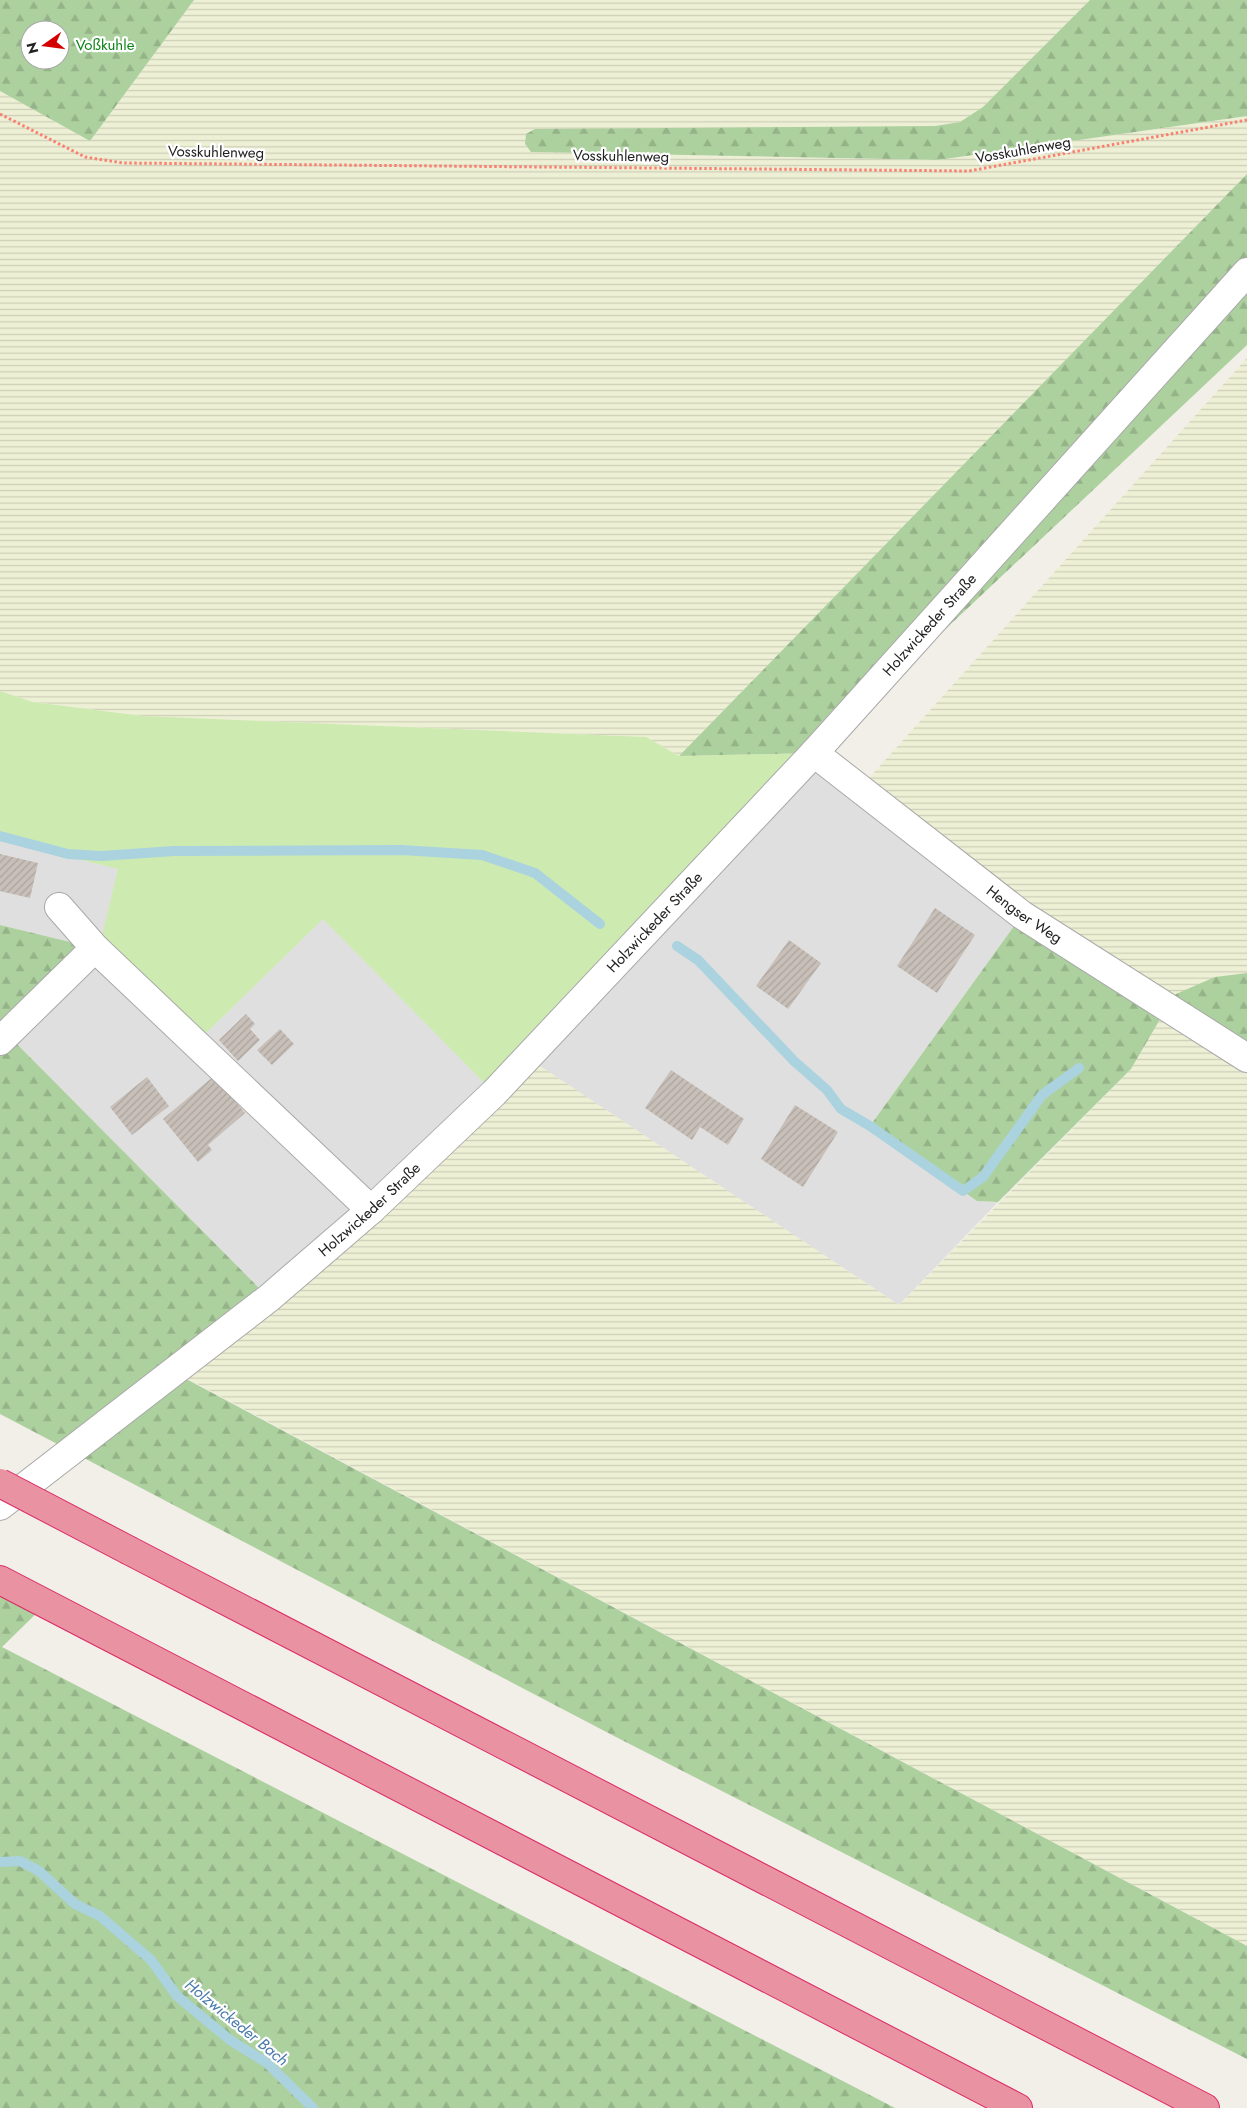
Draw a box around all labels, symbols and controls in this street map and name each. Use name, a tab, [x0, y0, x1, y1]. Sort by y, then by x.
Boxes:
north arrow	[20, 20, 70, 70]
park label: Voßkuhle	[76, 34, 135, 56]
text: N	[21, 40, 43, 56]
street label: Vosskuhlenweg	[974, 131, 1072, 169]
street label: Vosskuhlenweg	[168, 140, 264, 164]
street label: Vosskuhlenweg	[573, 144, 669, 168]
street label: Holzwickeder Straße	[877, 568, 982, 681]
street label: Holzwickeder Straße	[602, 867, 708, 978]
street label: Hengser Weg	[981, 880, 1066, 949]
street label: Holzwickeder Straße	[314, 1157, 426, 1262]
water label: Holzwickeder Bach	[180, 1973, 293, 2071]

